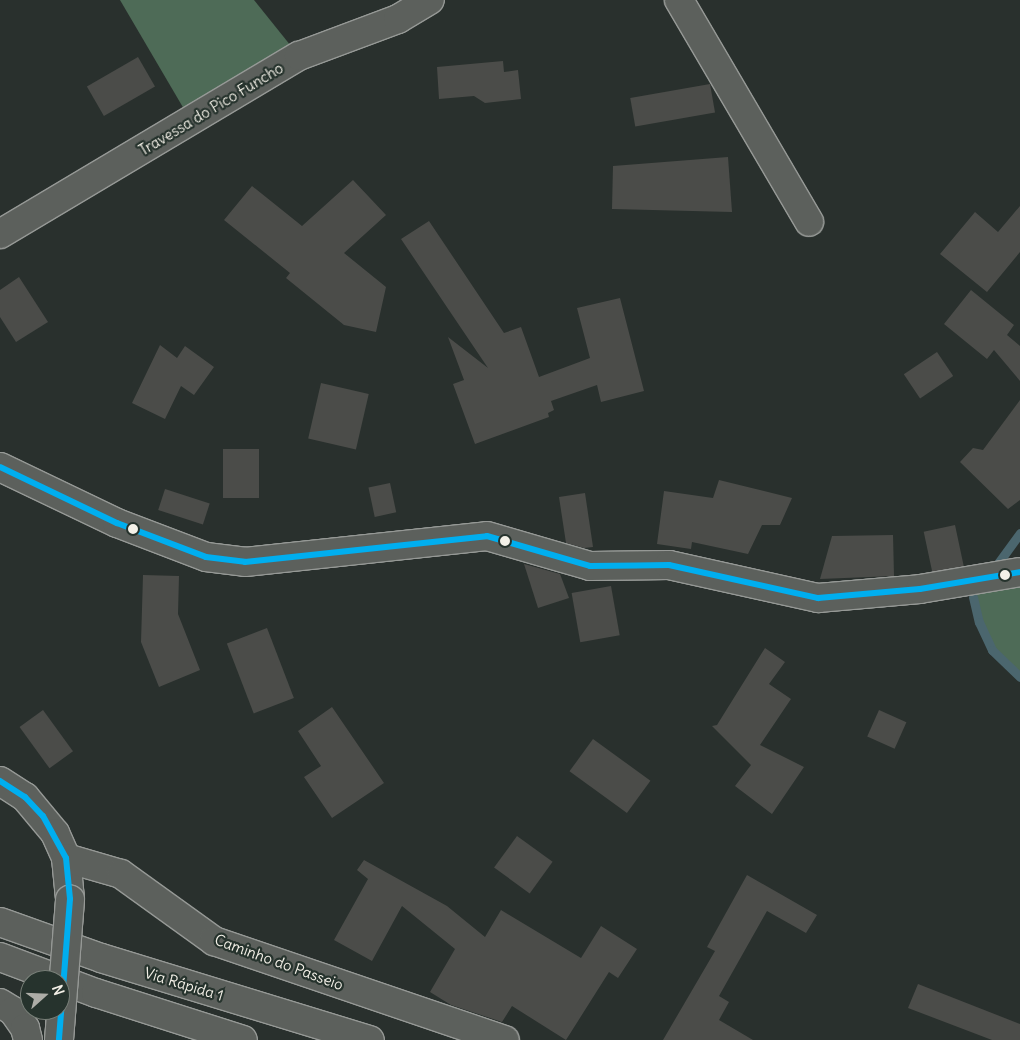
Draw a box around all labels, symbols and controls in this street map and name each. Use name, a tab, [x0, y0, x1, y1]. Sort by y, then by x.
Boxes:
street label: Travessa do Pico Funcho	[136, 59, 286, 159]
unlabelled marker	[128, 524, 138, 534]
unlabelled marker	[500, 536, 510, 546]
unlabelled marker	[1000, 570, 1010, 580]
street label: Caminho do Passeio	[212, 930, 346, 994]
street label: Via Rápida 1	[142, 963, 226, 1005]
north arrow	[20, 970, 70, 1020]
text: N	[48, 983, 68, 998]

